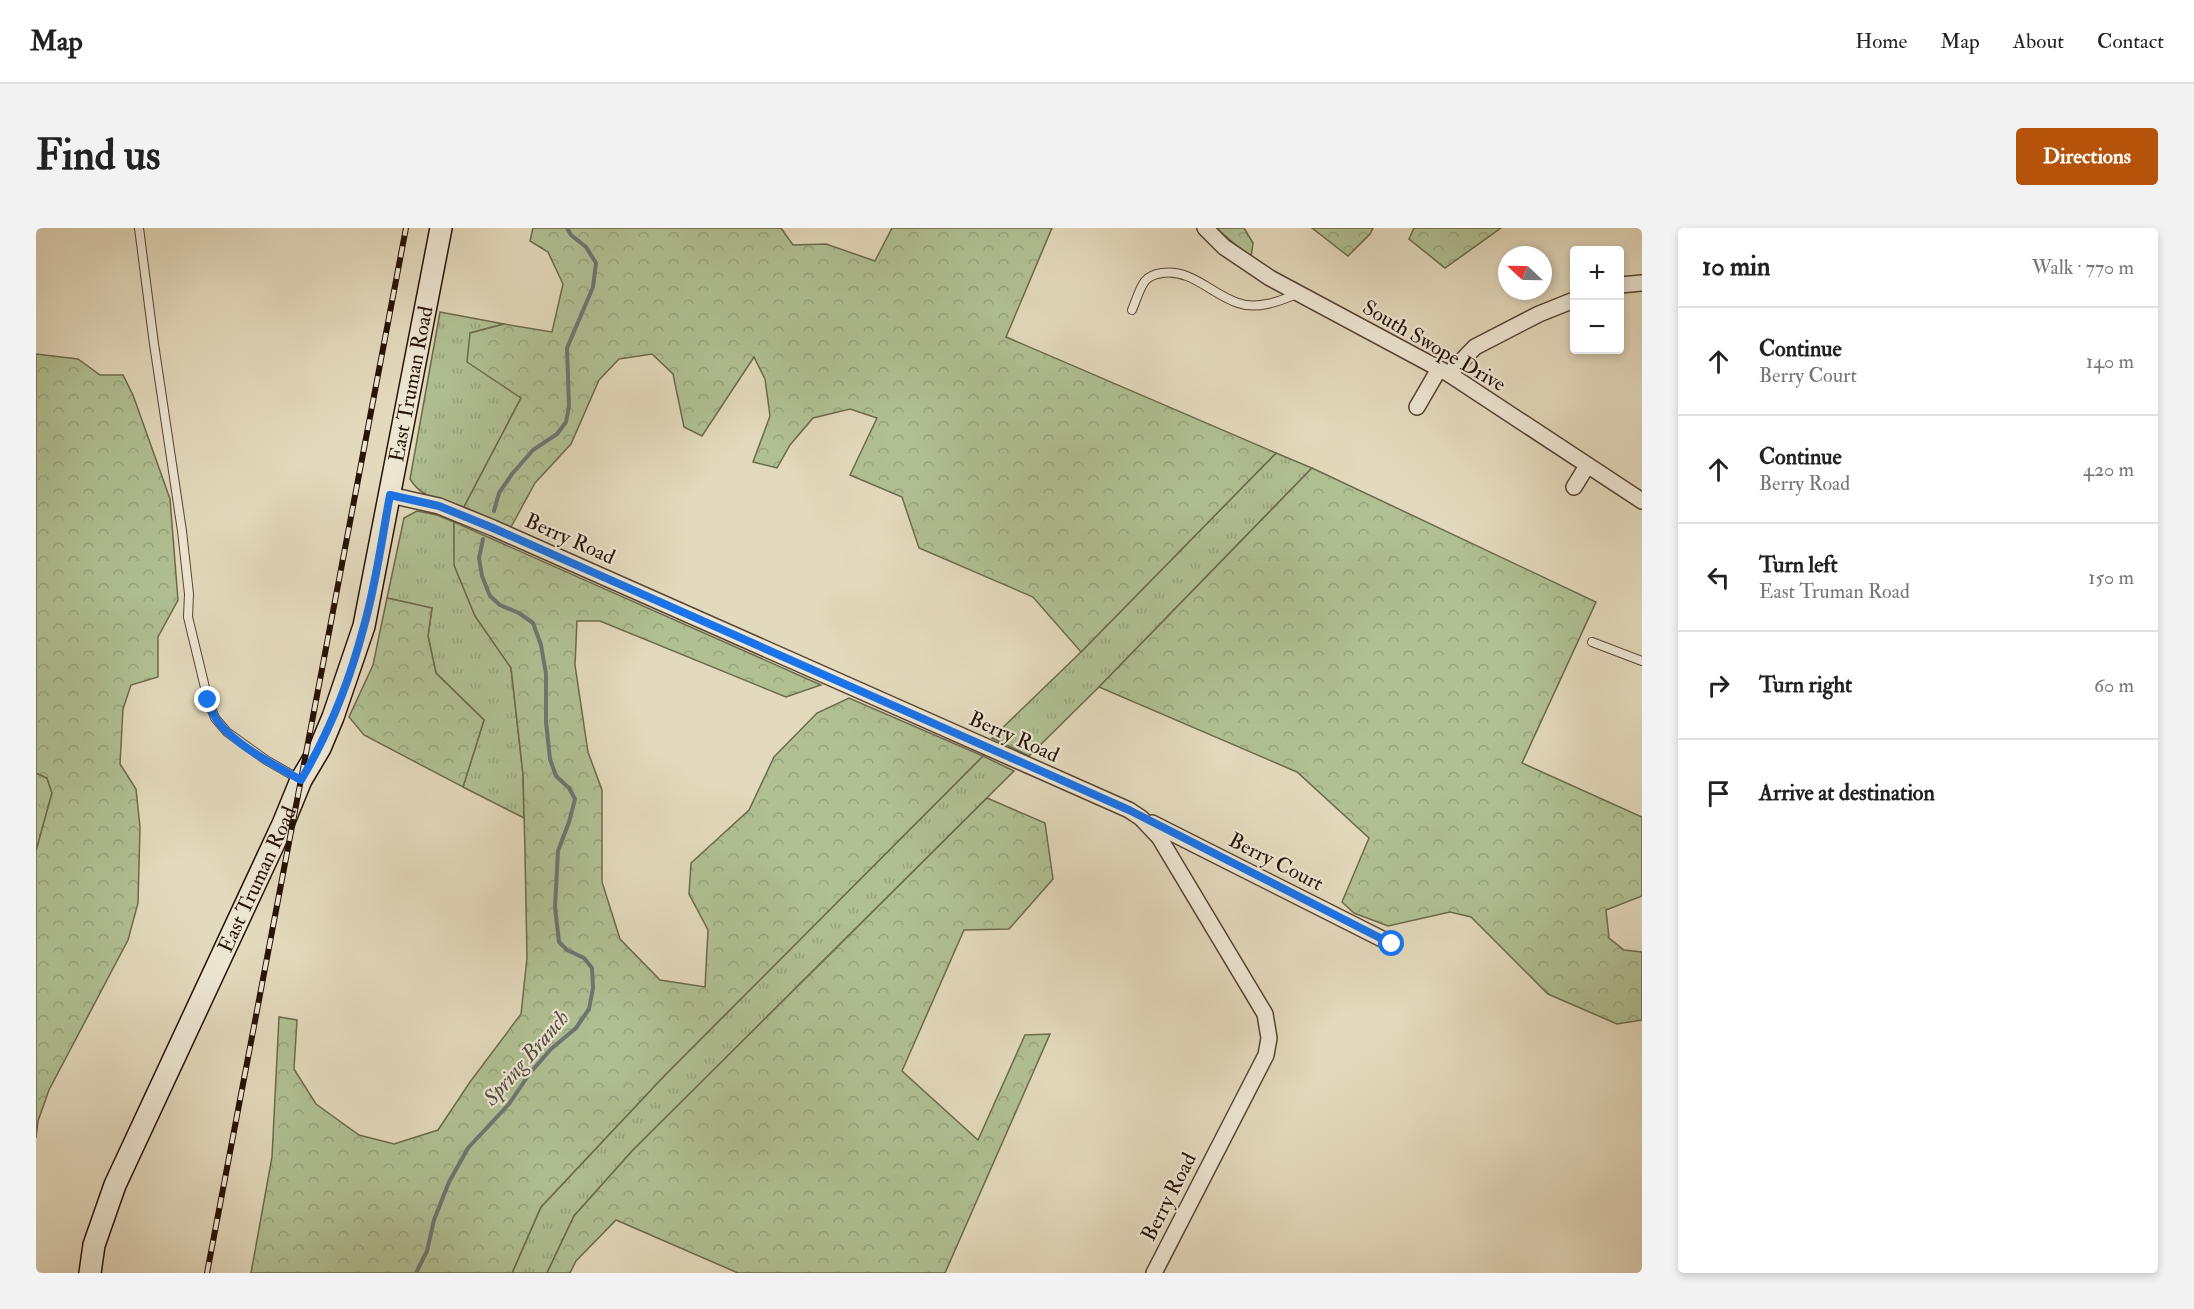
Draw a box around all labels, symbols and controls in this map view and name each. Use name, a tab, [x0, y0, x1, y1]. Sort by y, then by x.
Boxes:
text: Map	[30, 24, 83, 59]
text: Home	[1855, 28, 1907, 55]
text: Map	[1940, 28, 1980, 55]
text: About	[2013, 28, 2064, 55]
text: Contact	[2097, 28, 2164, 55]
button: Directions	[2016, 128, 2158, 185]
text: Find us	[36, 130, 160, 182]
north arrow	[1498, 246, 1552, 300]
map controls	[1570, 246, 1624, 354]
button: +	[1570, 246, 1624, 300]
text: 10 min	[1702, 251, 1770, 283]
text: Walk · 770 m	[2032, 255, 2134, 280]
street label: South Swope Drive	[1357, 294, 1511, 398]
button: −	[1570, 300, 1624, 354]
street label: East Truman Road	[383, 303, 439, 464]
text: Continue	[1759, 335, 1842, 363]
icon: ahead	[1702, 345, 1735, 378]
text: 140 m	[2086, 349, 2134, 374]
text: Berry Court	[1759, 363, 1857, 388]
text: Continue	[1759, 443, 1842, 471]
icon: ahead	[1702, 453, 1735, 486]
text: 420 m	[2083, 457, 2134, 482]
text: Berry Road	[1759, 471, 1850, 496]
street label: Berry Road	[521, 507, 620, 571]
text: Turn left	[1759, 551, 1838, 579]
icon: left	[1702, 561, 1735, 594]
text: 150 m	[2088, 565, 2134, 590]
text: East Truman Road	[1759, 579, 1910, 604]
icon: right	[1702, 669, 1735, 702]
text: Turn right	[1759, 671, 1852, 699]
text: 60 m	[2094, 673, 2134, 698]
route end	[194, 686, 220, 712]
street label: Berry Road	[965, 705, 1064, 769]
icon: arrive	[1702, 777, 1735, 810]
text: Arrive at destination	[1759, 779, 1935, 807]
street label: East Truman Road	[212, 801, 303, 957]
street label: Berry Court	[1224, 827, 1328, 897]
route start	[1378, 930, 1404, 956]
water label: Spring Branch	[476, 1004, 575, 1112]
street label: Berry Road	[1135, 1148, 1203, 1246]

